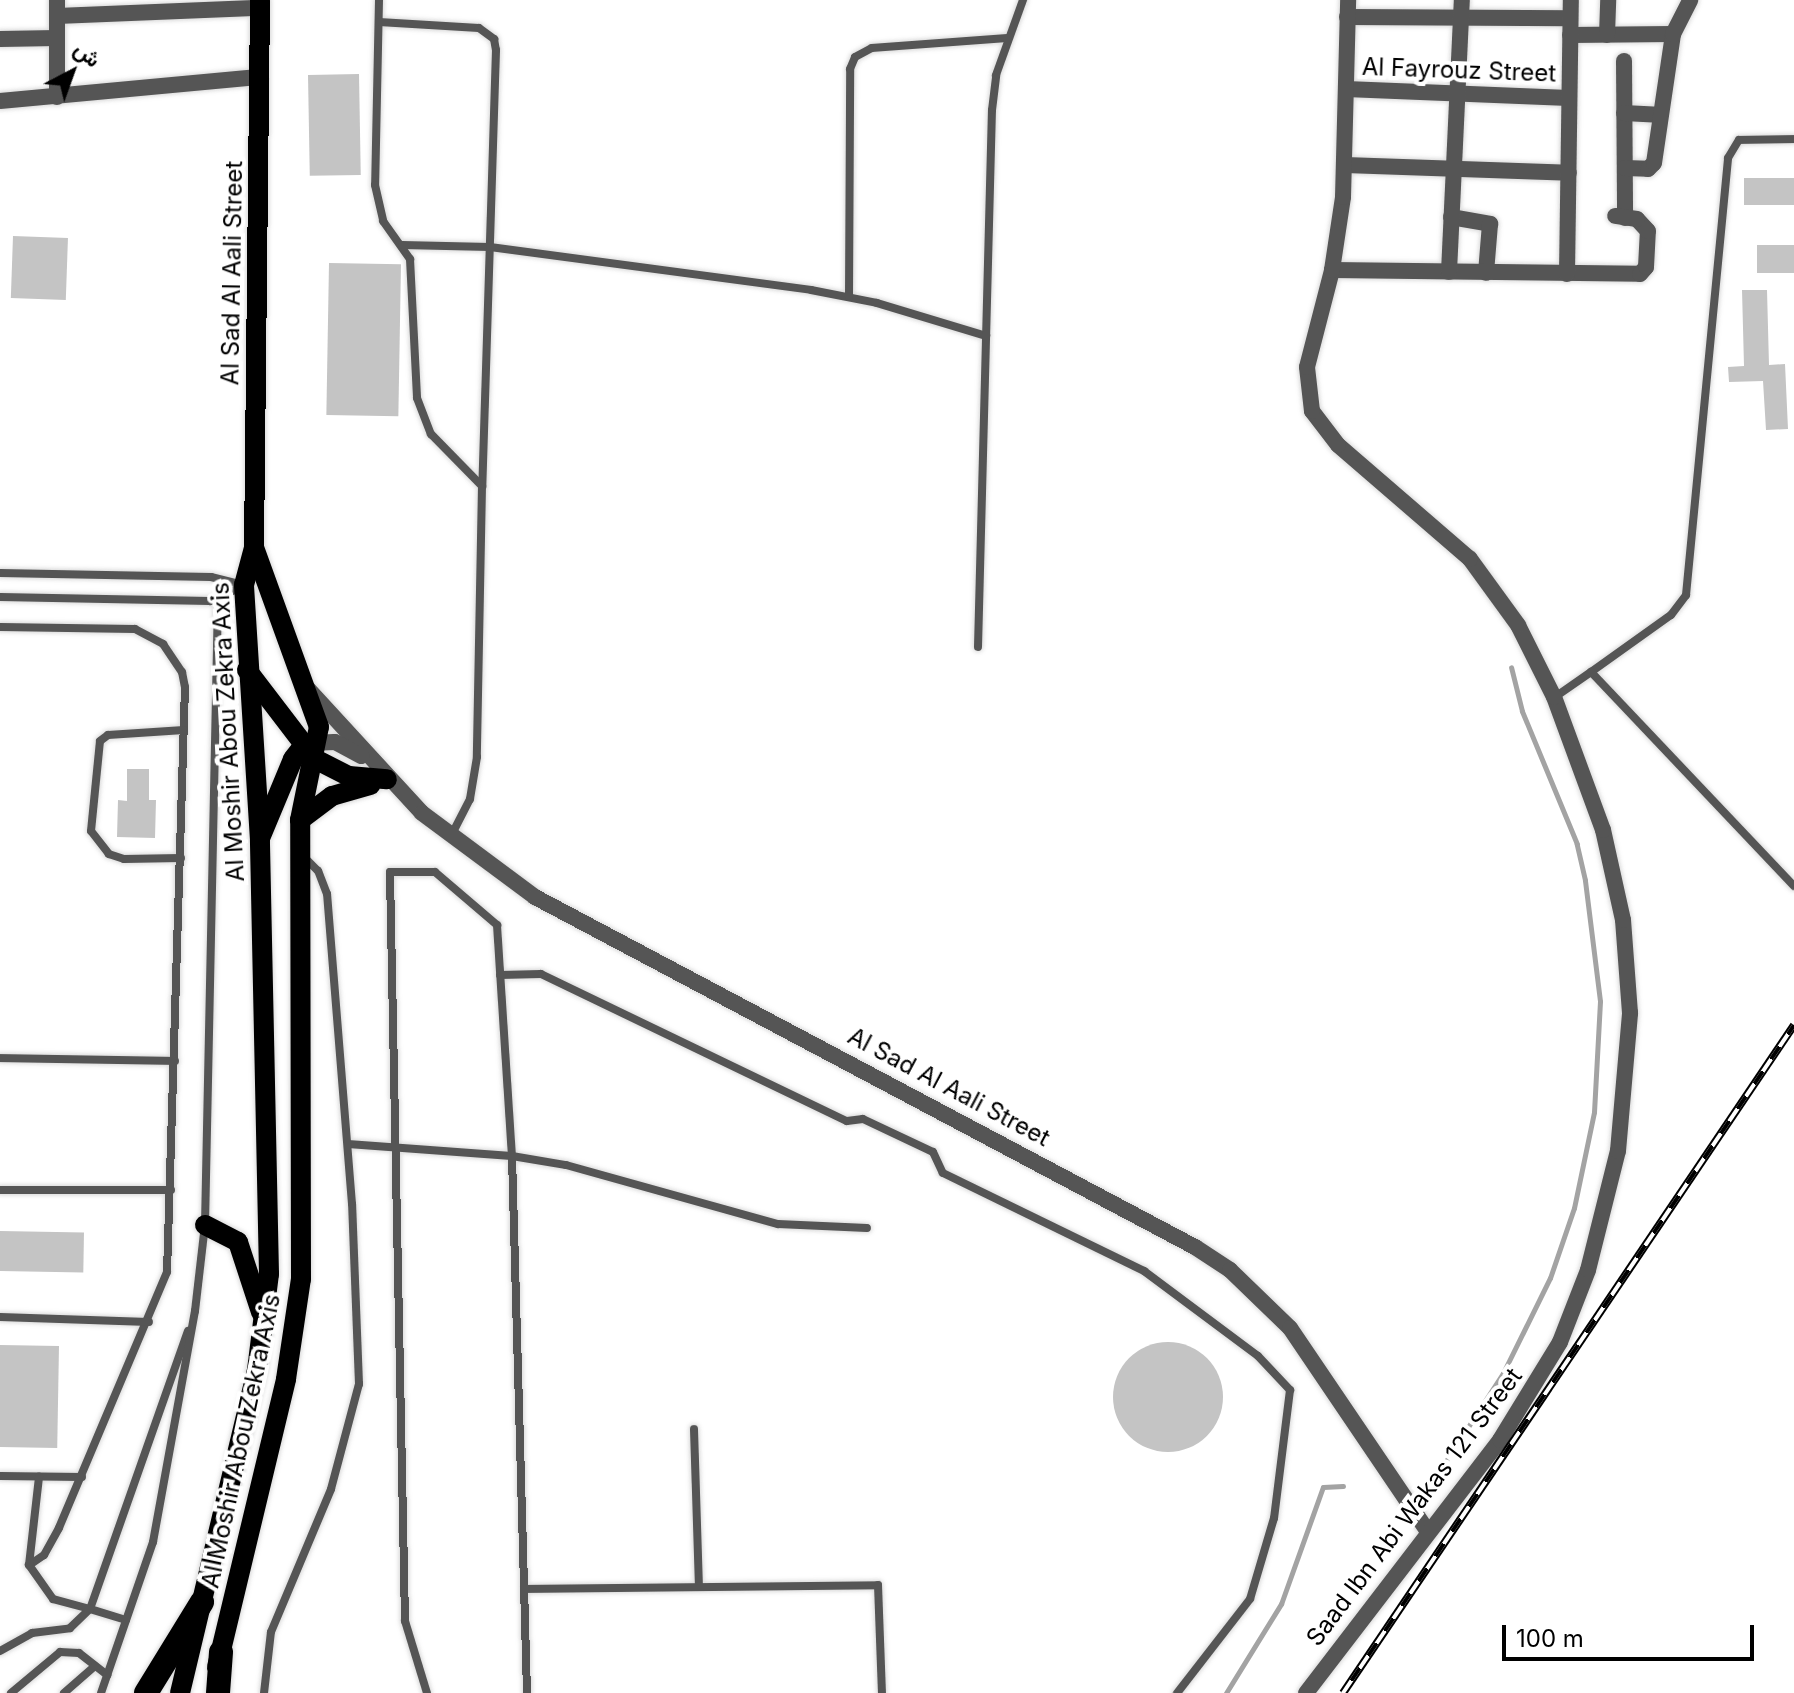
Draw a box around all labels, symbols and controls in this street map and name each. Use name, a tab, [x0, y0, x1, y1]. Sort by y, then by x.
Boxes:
north arrow	[32, 32, 112, 112]
text: ش	[69, 35, 106, 72]
street label: Al Fayrouz Street	[1361, 52, 1557, 88]
street label: Al Sad Al Aali Street	[216, 160, 248, 386]
street label: Al Moshir Abou Zekra Axis	[206, 582, 250, 882]
street label: Al Sad Al Aali Street	[843, 1022, 1055, 1152]
street label: Al Moshir Abou Zekra Axis	[196, 1291, 286, 1591]
street label: Saad Ibn Abi Wakas 121 Street	[1300, 1362, 1528, 1652]
scale bar	[1506, 1609, 1758, 1659]
text: 100 m	[1516, 1624, 1584, 1653]

